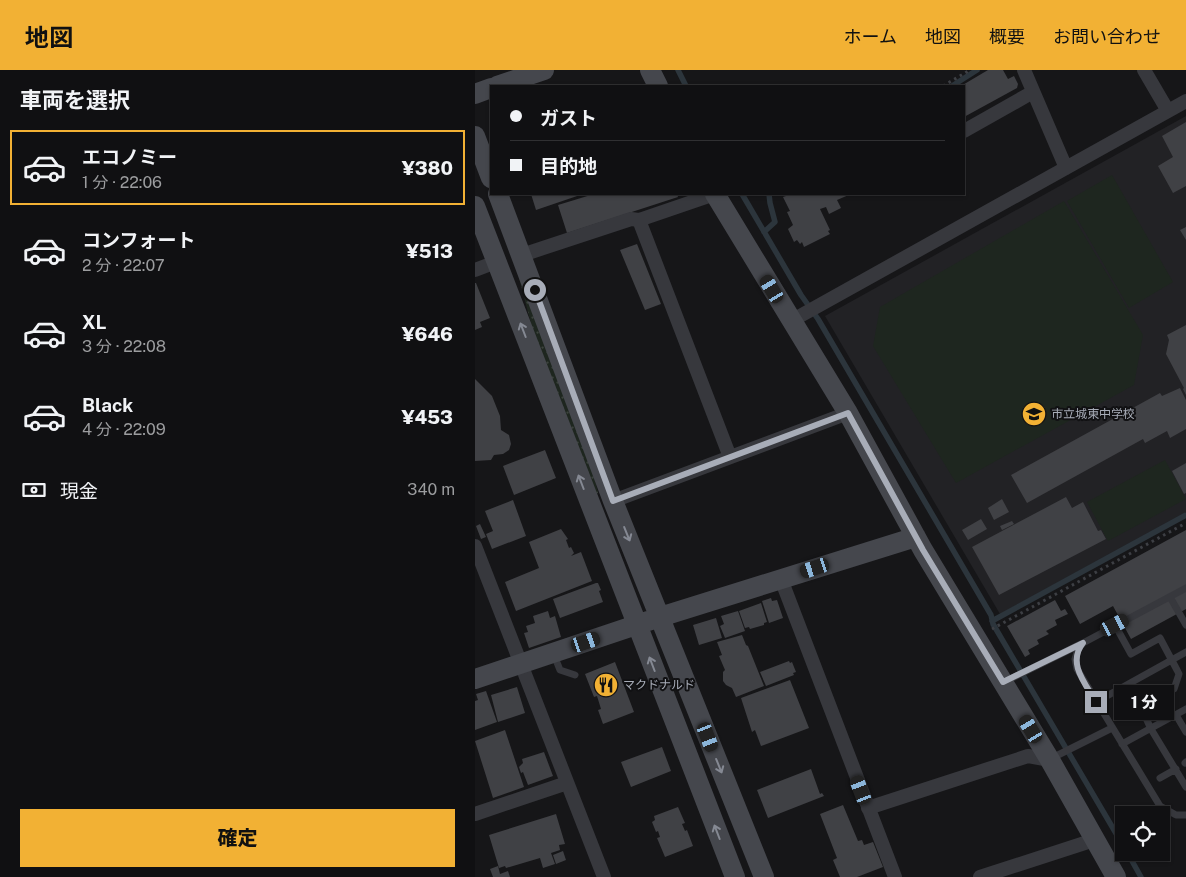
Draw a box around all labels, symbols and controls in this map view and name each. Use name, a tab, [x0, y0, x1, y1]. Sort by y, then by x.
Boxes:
text: 地図	[25, 23, 73, 51]
text: ホーム	[844, 26, 897, 47]
text: 地図	[925, 26, 961, 47]
text: 概要	[989, 26, 1025, 47]
text: お問い合わせ	[1053, 26, 1161, 47]
text: 車両を選択	[20, 87, 130, 113]
text: ガスト	[540, 107, 597, 129]
icon: car	[22, 145, 67, 190]
text: エコノミー	[82, 146, 177, 168]
text: 目的地	[540, 155, 597, 177]
text: ¥380	[402, 157, 453, 179]
text: 1 分 · 22:06	[82, 173, 162, 192]
icon: car	[22, 228, 67, 273]
text: コンフォート	[82, 229, 195, 251]
text: ¥513	[406, 240, 453, 262]
text: 2 分 · 22:07	[82, 256, 165, 275]
car	[757, 272, 786, 306]
route start	[524, 279, 546, 301]
icon: car	[22, 311, 67, 356]
text: XL	[82, 311, 107, 333]
text: ¥646	[402, 323, 453, 345]
one-way arrow	[518, 323, 527, 338]
text: 3 分 · 22:08	[82, 337, 166, 356]
icon: car	[22, 394, 67, 439]
text: Black	[82, 394, 133, 416]
school or university icon: 市立城東中学校	[1021, 401, 1047, 427]
text: ¥453	[402, 406, 453, 428]
place label: 市立城東中学校	[1051, 407, 1135, 421]
text: 4 分 · 22:09	[82, 420, 166, 439]
one-way arrow	[576, 474, 585, 489]
icon: cash	[20, 476, 48, 504]
text: 現金	[60, 480, 98, 502]
text: 340 m	[407, 480, 455, 499]
one-way arrow	[622, 526, 632, 541]
car	[798, 556, 831, 580]
car	[1098, 612, 1131, 638]
car	[569, 630, 602, 654]
one-way arrow	[647, 657, 656, 672]
restaurant icon: マクドナルド	[593, 672, 619, 698]
place label: マクドナルド	[623, 678, 695, 692]
callout: 1 分	[1113, 684, 1173, 720]
route end	[1085, 691, 1107, 713]
text: 1 分	[1131, 693, 1157, 712]
car	[1016, 712, 1045, 746]
car	[695, 720, 720, 754]
one-way arrow	[715, 758, 725, 773]
car	[848, 773, 873, 807]
map controls	[1115, 806, 1170, 861]
button: locate	[1115, 806, 1170, 861]
button: 確定	[20, 809, 455, 867]
one-way arrow	[712, 824, 721, 839]

